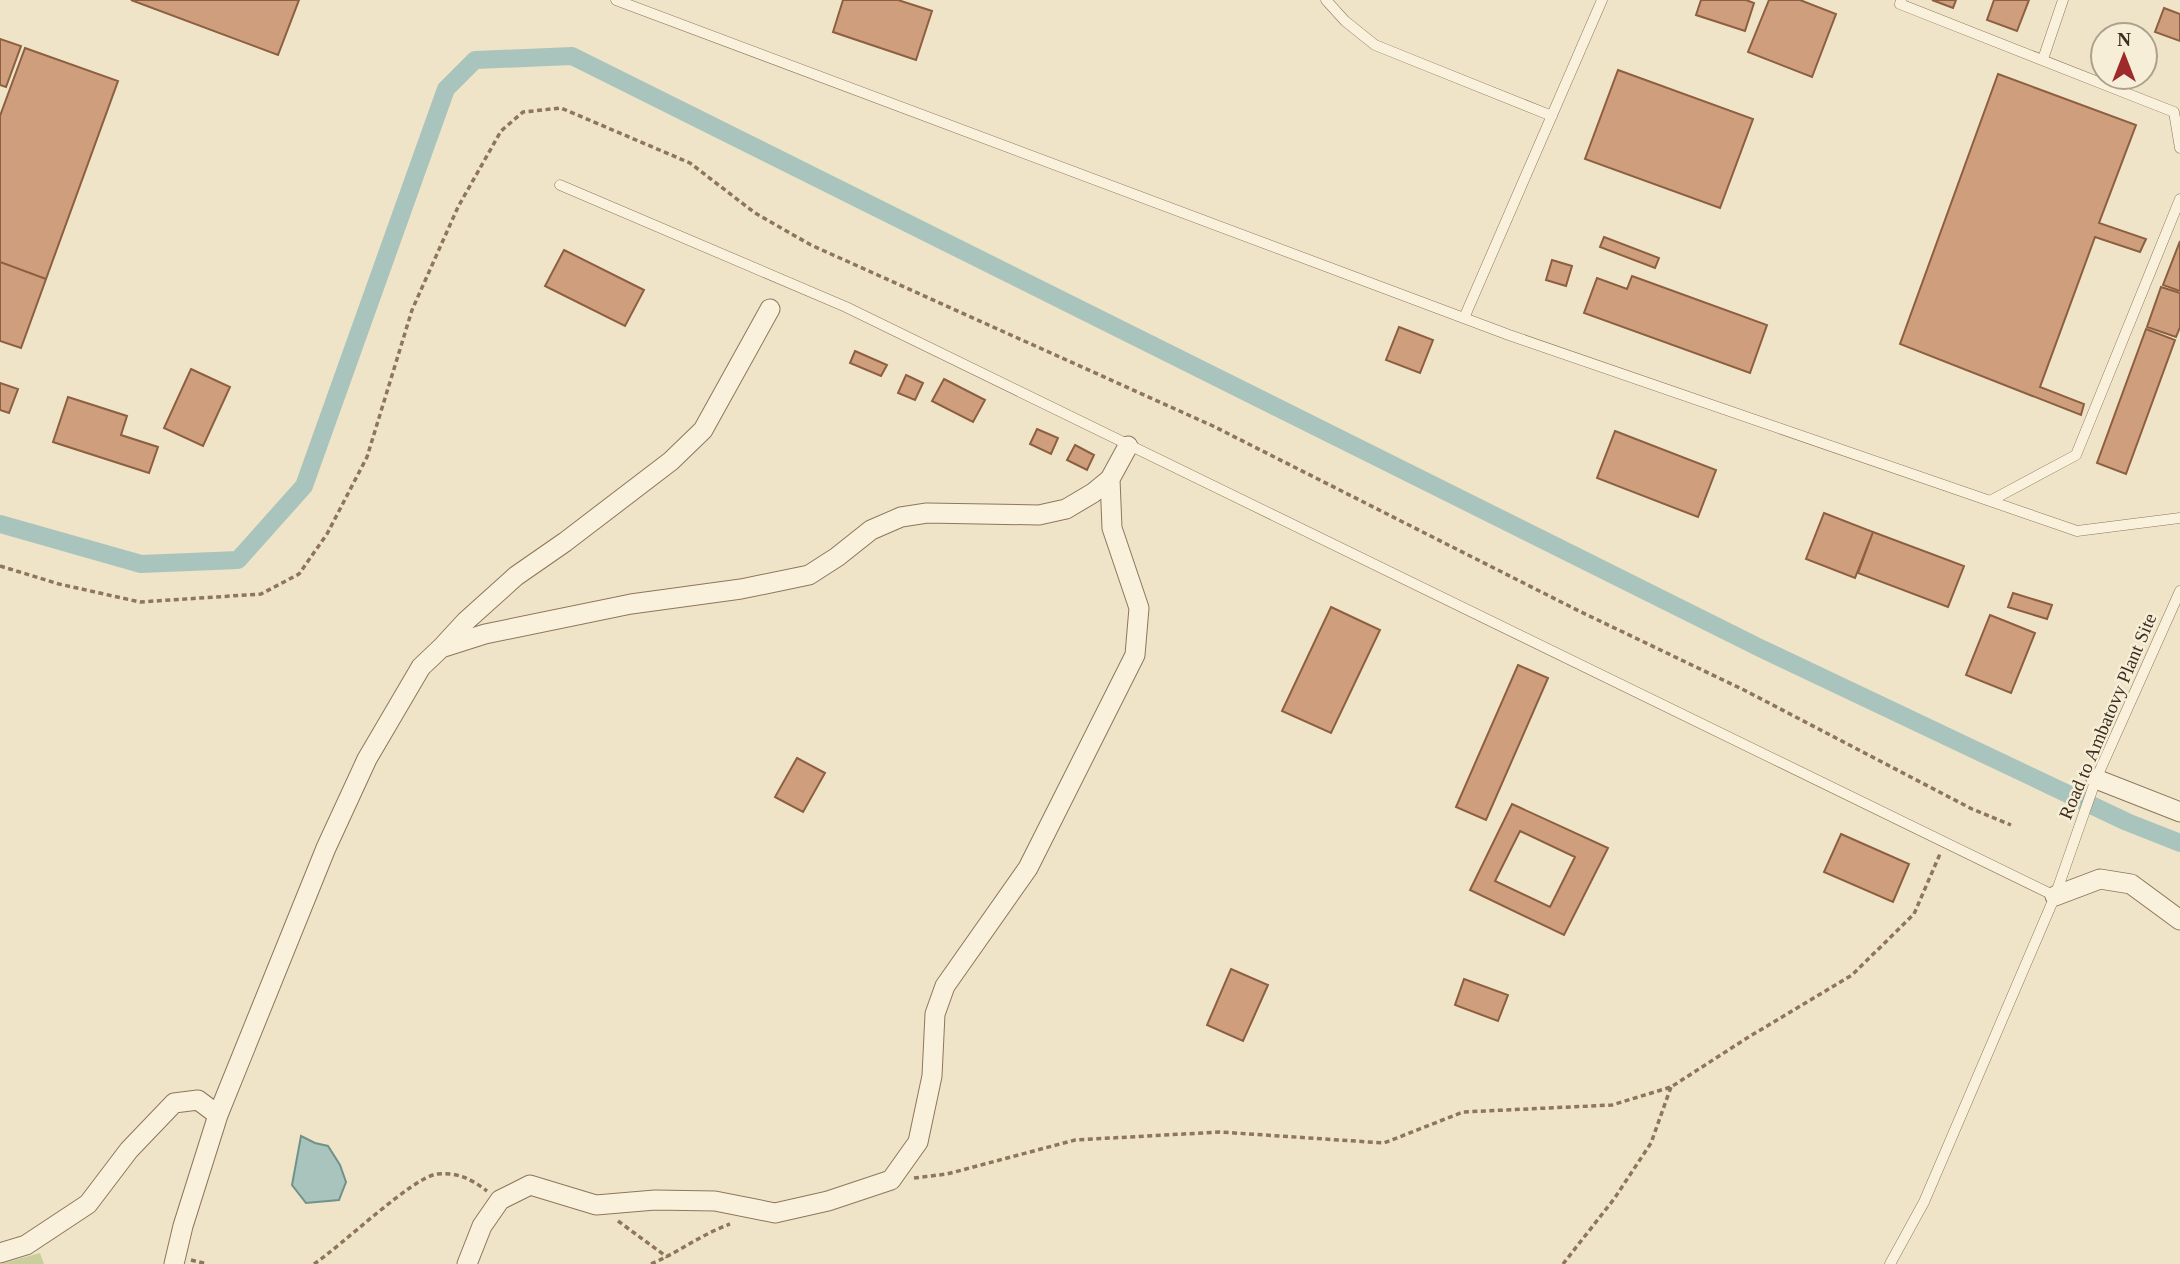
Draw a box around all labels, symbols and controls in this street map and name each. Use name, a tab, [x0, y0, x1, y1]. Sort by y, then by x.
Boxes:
north arrow	[2089, 21, 2159, 91]
text: N	[2117, 29, 2131, 50]
street label: Road to Ambatovy Plant Site	[2054, 610, 2160, 822]

